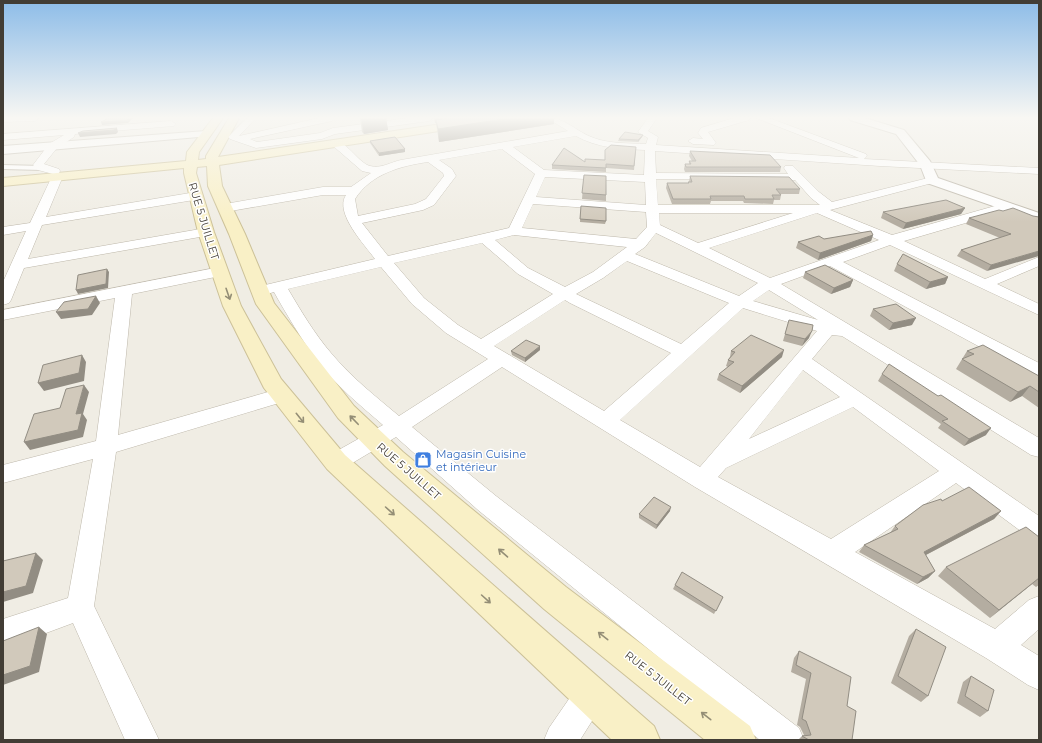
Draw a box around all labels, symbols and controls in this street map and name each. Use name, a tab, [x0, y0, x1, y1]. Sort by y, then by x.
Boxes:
street label: RUE 5 JUILLET	[186, 181, 223, 262]
one-way arrow	[225, 288, 232, 301]
one-way arrow	[296, 412, 305, 423]
one-way arrow	[349, 415, 359, 425]
street label: RUE 5 JUILLET	[374, 439, 444, 503]
place label: Magasin Cuisine et intérieur	[436, 447, 526, 474]
shop icon: Magasin Cuisine et intérieur	[413, 450, 433, 470]
one-way arrow	[385, 507, 395, 516]
one-way arrow	[498, 548, 508, 558]
one-way arrow	[481, 594, 491, 603]
one-way arrow	[598, 631, 609, 640]
street label: RUE 5 JUILLET	[622, 648, 694, 709]
one-way arrow	[700, 711, 711, 720]

